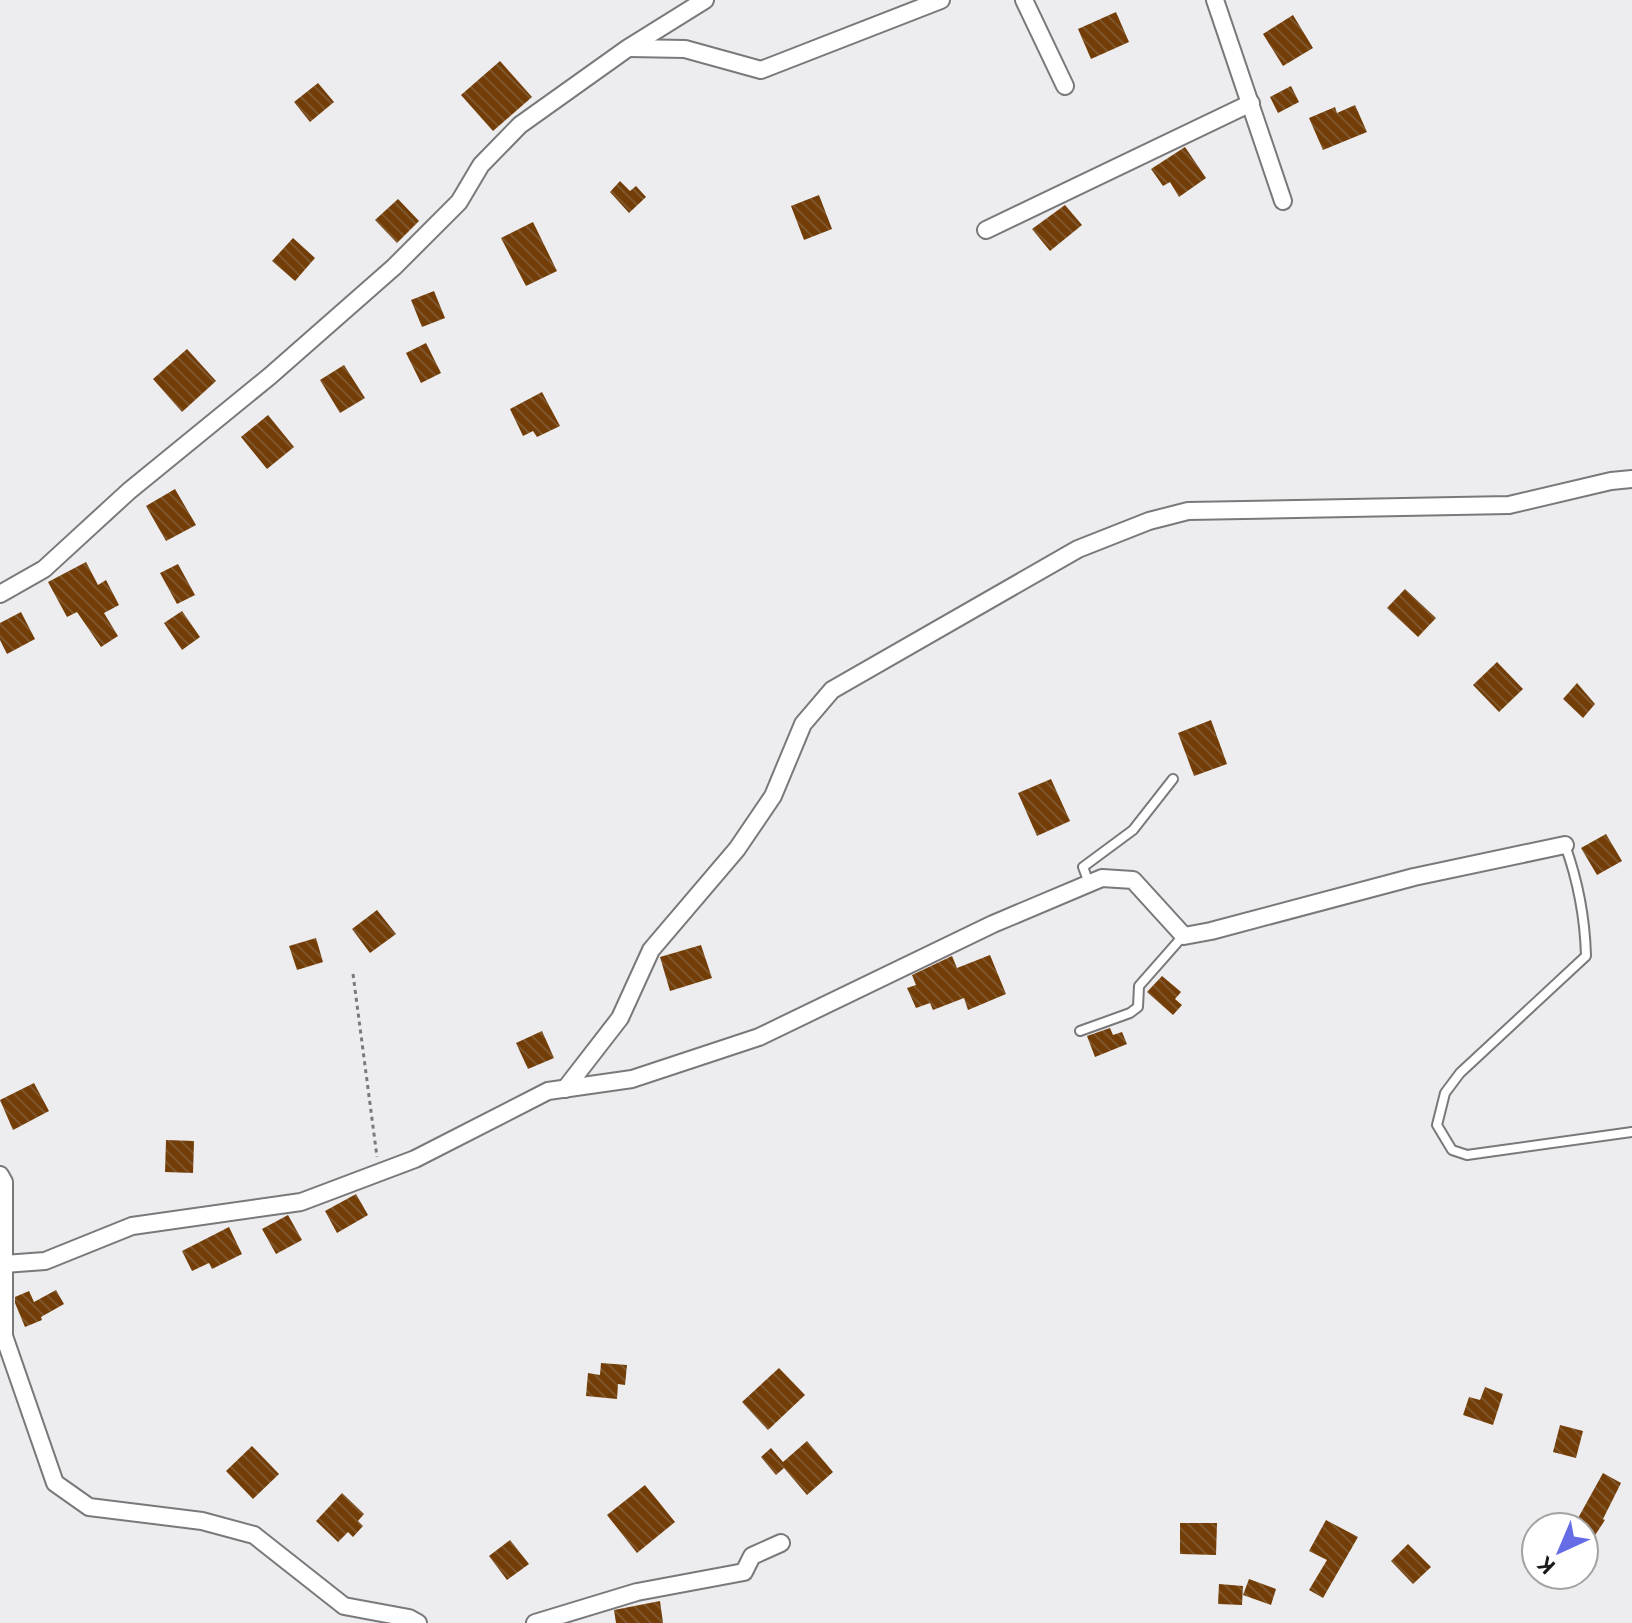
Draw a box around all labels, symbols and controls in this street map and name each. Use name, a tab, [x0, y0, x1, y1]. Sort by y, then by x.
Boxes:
north arrow	[1520, 1511, 1600, 1591]
text: K	[1531, 1552, 1559, 1580]

